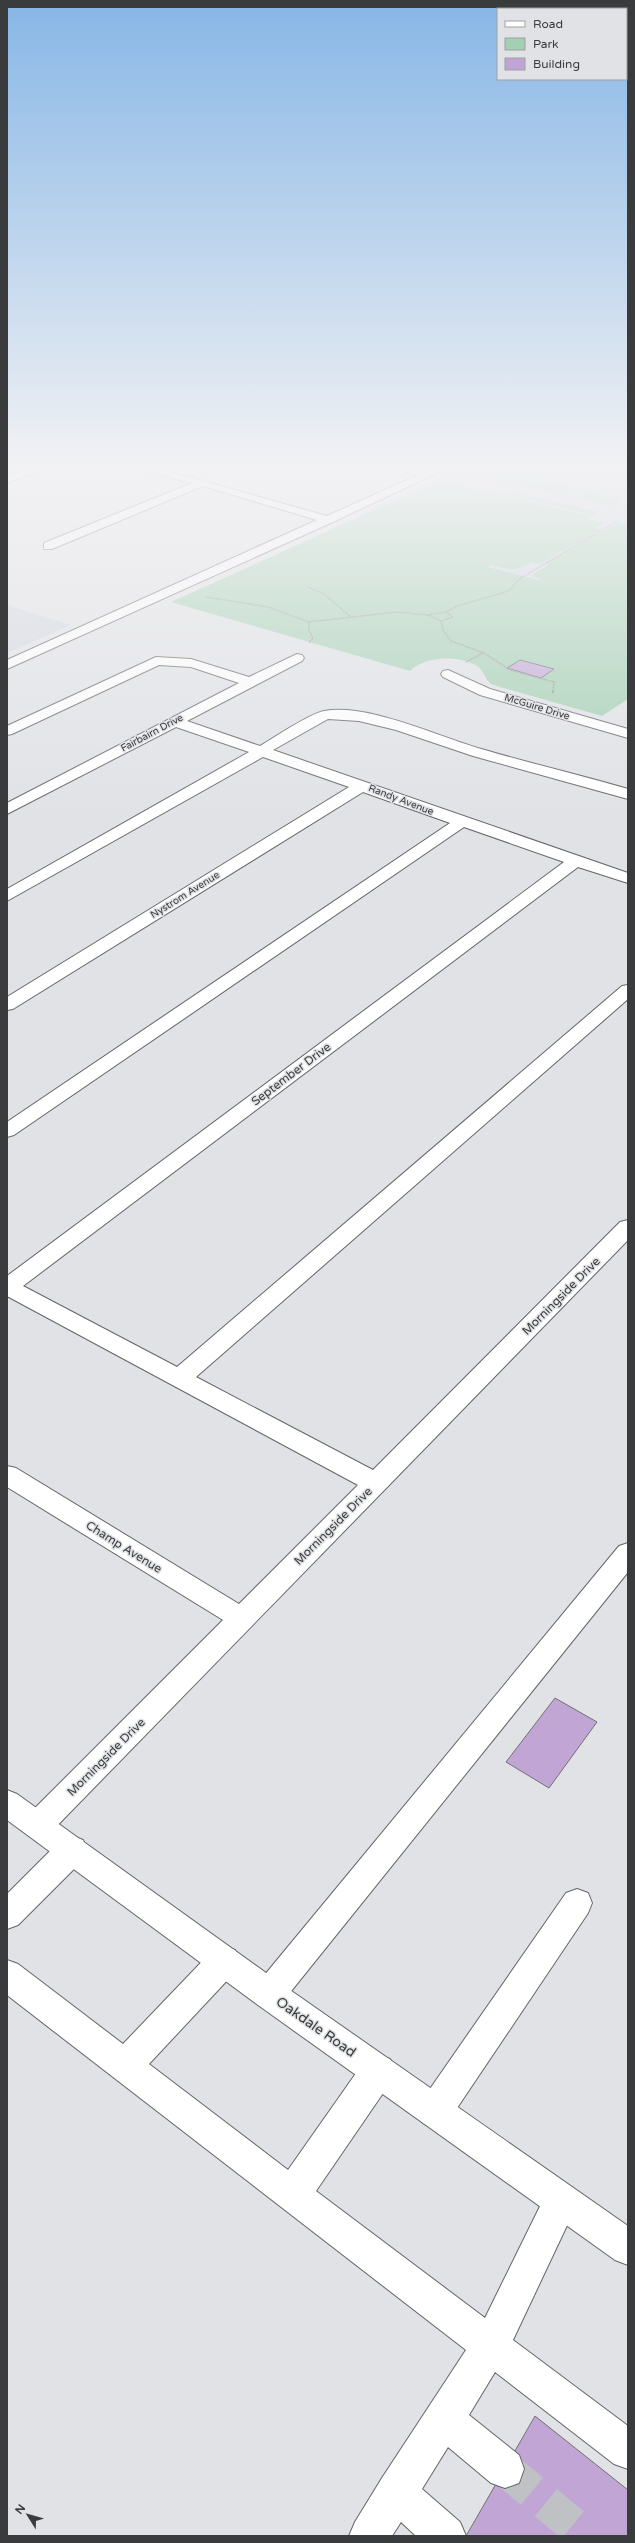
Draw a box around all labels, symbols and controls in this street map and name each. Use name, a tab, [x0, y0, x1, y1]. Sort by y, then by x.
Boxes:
legend	[497, 8, 627, 80]
text: Road	[533, 17, 563, 31]
text: Park	[533, 37, 559, 51]
text: Building	[533, 57, 580, 71]
street label: McGuire Drive	[503, 691, 571, 723]
street label: Fairbairn Drive	[119, 711, 185, 754]
street label: Randy Avenue	[367, 782, 436, 818]
street label: Nystrom Avenue	[148, 869, 222, 921]
street label: September Drive	[249, 1040, 334, 1108]
street label: Morningside Drive	[519, 1254, 603, 1338]
street label: Morningside Drive	[291, 1484, 375, 1568]
street label: Champ Avenue	[83, 1518, 165, 1576]
street label: Morningside Drive	[64, 1715, 148, 1799]
street label: Oakdale Road	[273, 1993, 359, 2061]
north arrow	[8, 2495, 48, 2535]
text: N	[13, 2502, 28, 2517]

